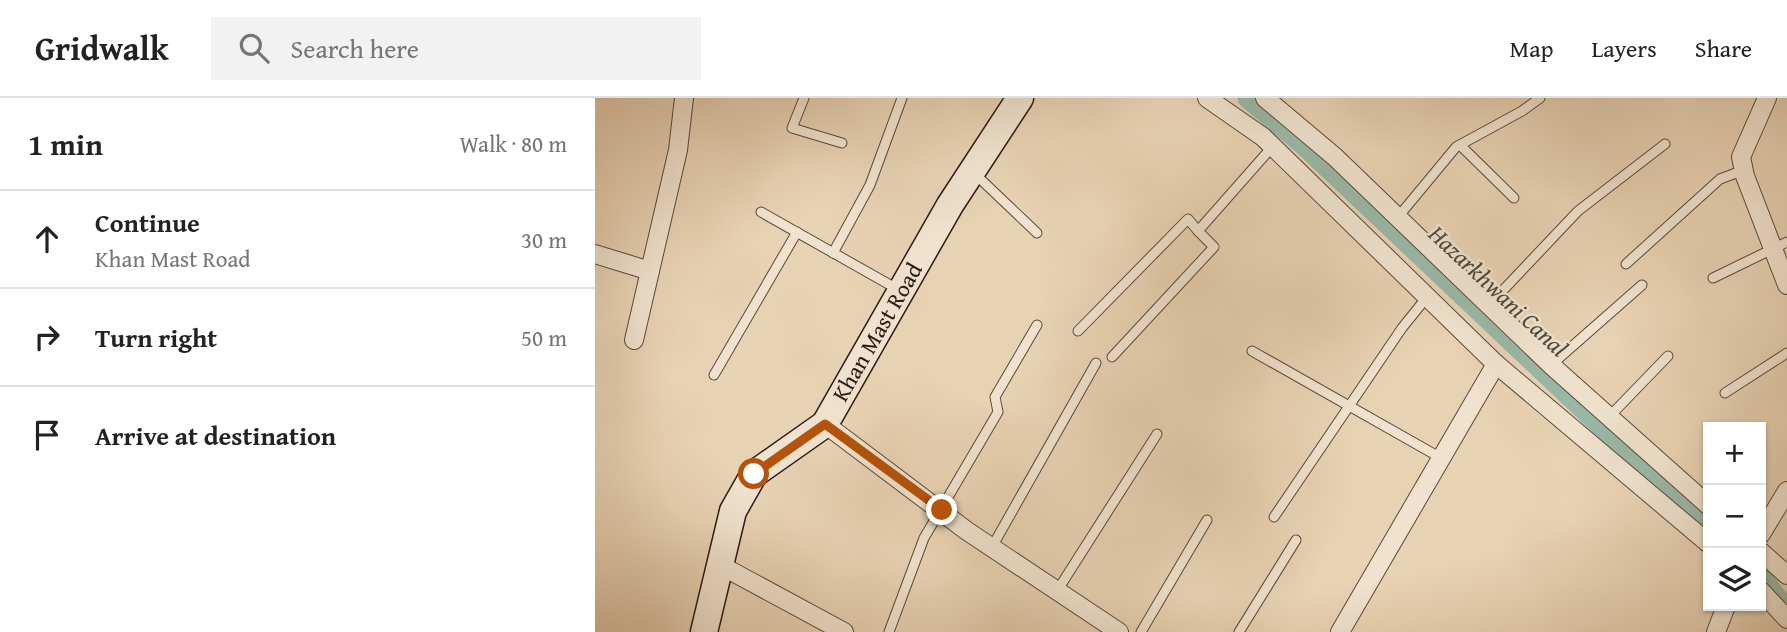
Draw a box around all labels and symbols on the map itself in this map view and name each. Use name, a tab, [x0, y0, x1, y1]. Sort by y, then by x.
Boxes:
water label: Hazarkhwani Canal	[1420, 216, 1576, 365]
street label: Khan Mast Road	[823, 256, 930, 407]
route start	[738, 458, 769, 489]
route end	[926, 494, 957, 525]

